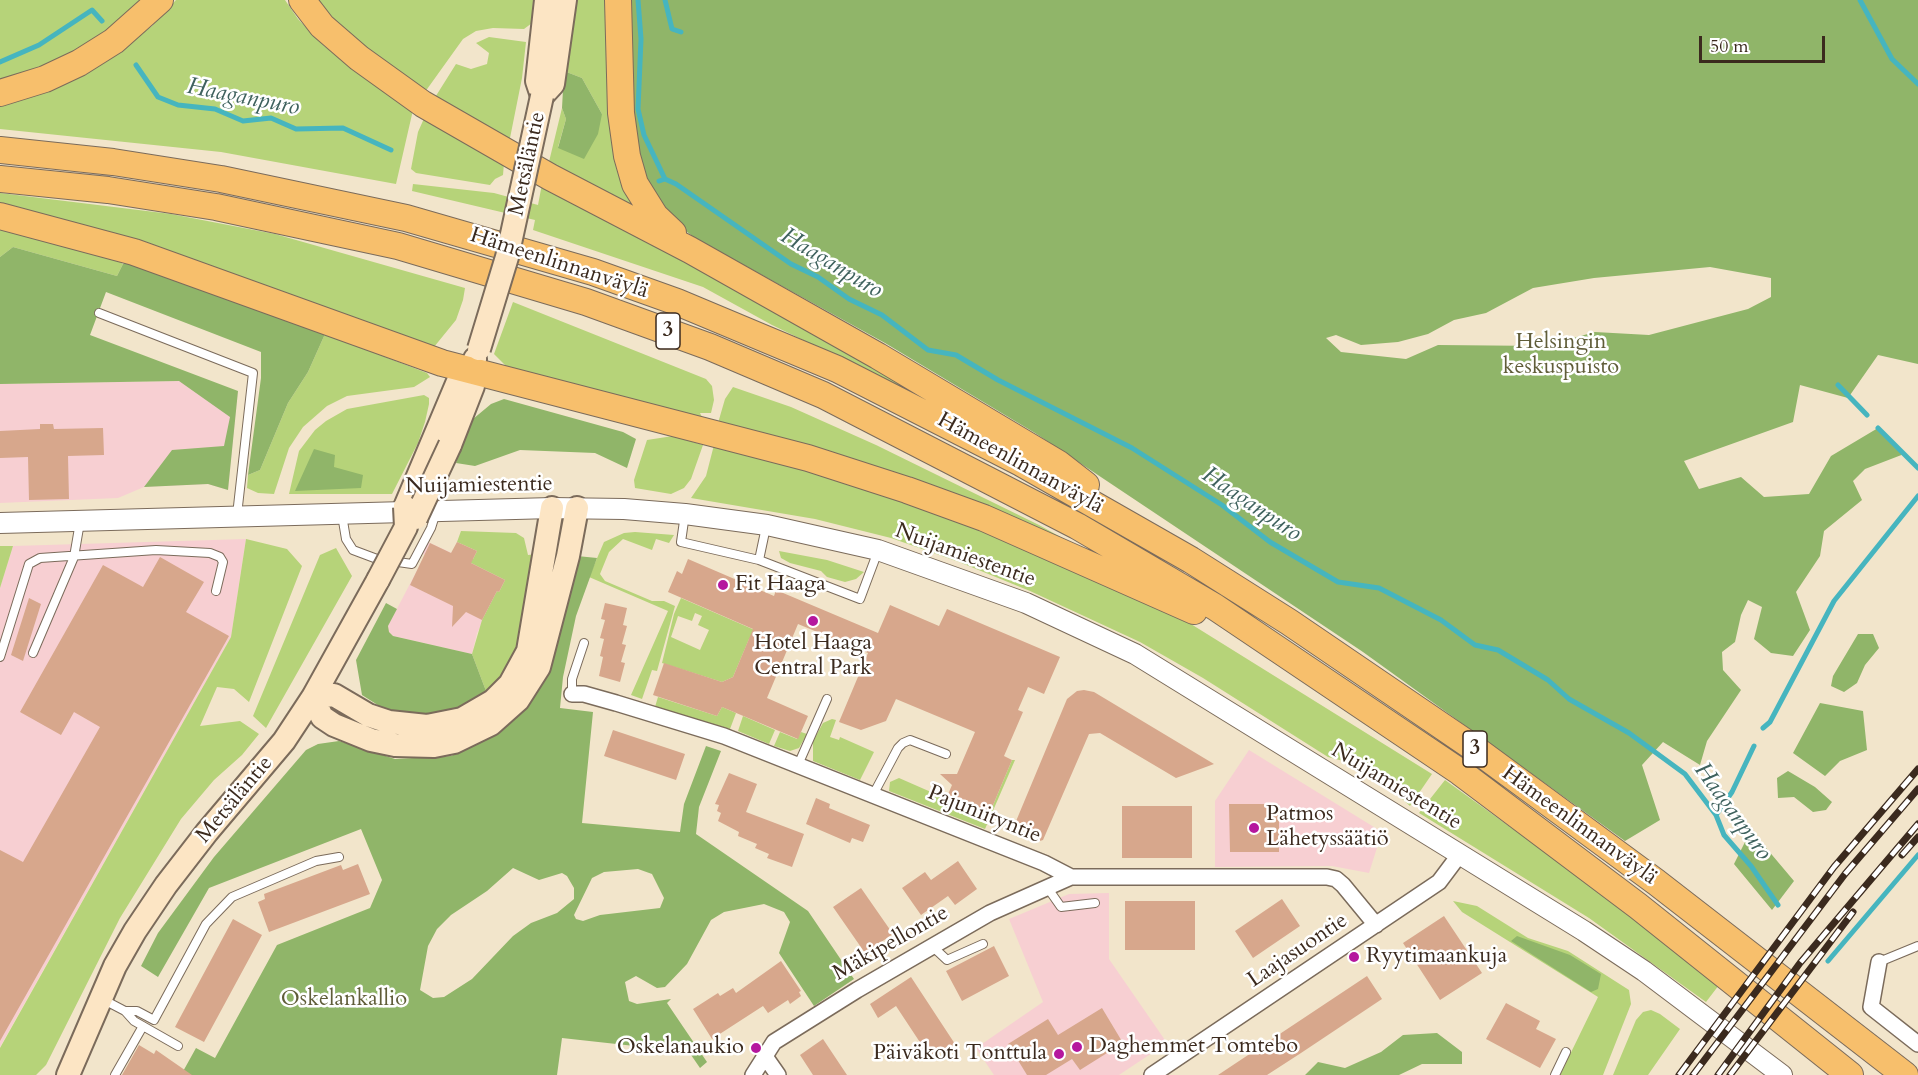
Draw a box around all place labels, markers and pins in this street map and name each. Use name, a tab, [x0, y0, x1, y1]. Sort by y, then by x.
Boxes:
place label: Fit Haaga	[735, 572, 826, 598]
marker: Fit Haaga	[716, 578, 730, 592]
marker: Hotel Haaga Central Park	[806, 614, 820, 628]
place label: Hotel Haaga Central Park	[754, 631, 872, 682]
place label: Patmos Lähetyssäätiö	[1266, 802, 1389, 854]
marker: Patmos Lähetyssäätiö	[1247, 821, 1261, 835]
place label: Ryytimaankuja	[1366, 944, 1507, 970]
marker: Ryytimaankuja	[1347, 950, 1361, 964]
place label: Daghemmet Tomtebo	[1089, 1034, 1298, 1060]
place label: Oskelanaukio	[617, 1035, 744, 1061]
marker: Daghemmet Tomtebo	[1070, 1040, 1084, 1054]
marker: Oskelanaukio	[749, 1041, 763, 1055]
place label: Päiväkoti Tonttula	[873, 1041, 1047, 1067]
marker: Päiväkoti Tonttula	[1052, 1047, 1066, 1061]

